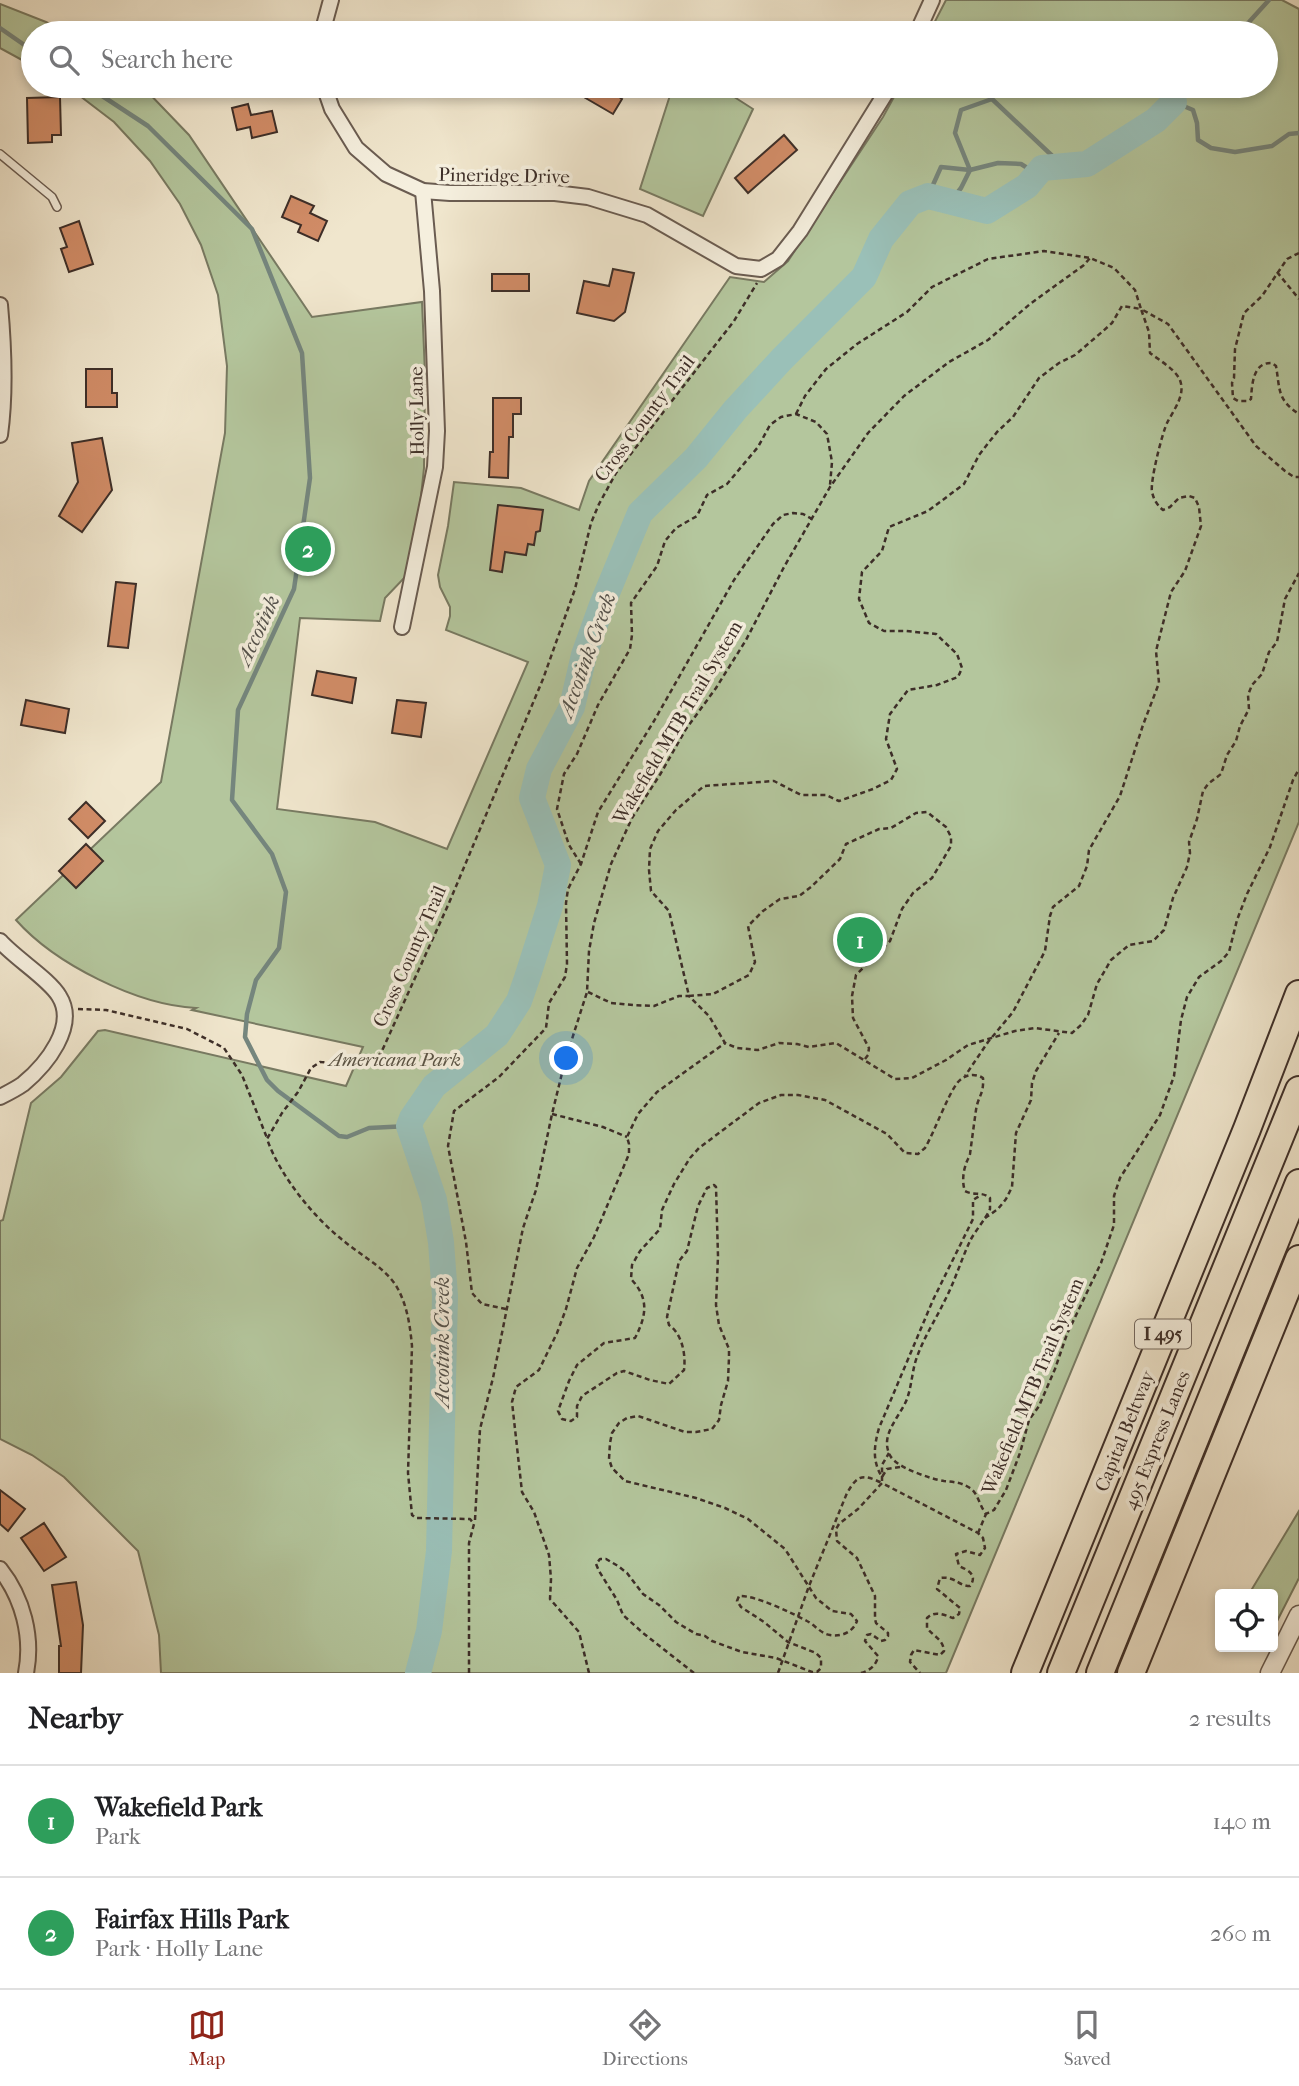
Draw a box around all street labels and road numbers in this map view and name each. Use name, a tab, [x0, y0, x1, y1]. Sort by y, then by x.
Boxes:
street label: Pineridge Drive	[438, 164, 570, 188]
street label: Cross County Trail	[590, 351, 699, 486]
street label: Holly Lane	[405, 366, 429, 456]
street label: Wakefield MTB Trail System	[608, 617, 747, 829]
street label: Cross County Trail	[369, 882, 451, 1031]
street label: Wakefield MTB Trail System	[977, 1275, 1089, 1499]
road number: I 495	[1135, 1320, 1191, 1349]
street label: Capital Beltway	[1091, 1367, 1159, 1495]
street label: 495 Express Lanes	[1119, 1368, 1195, 1513]

